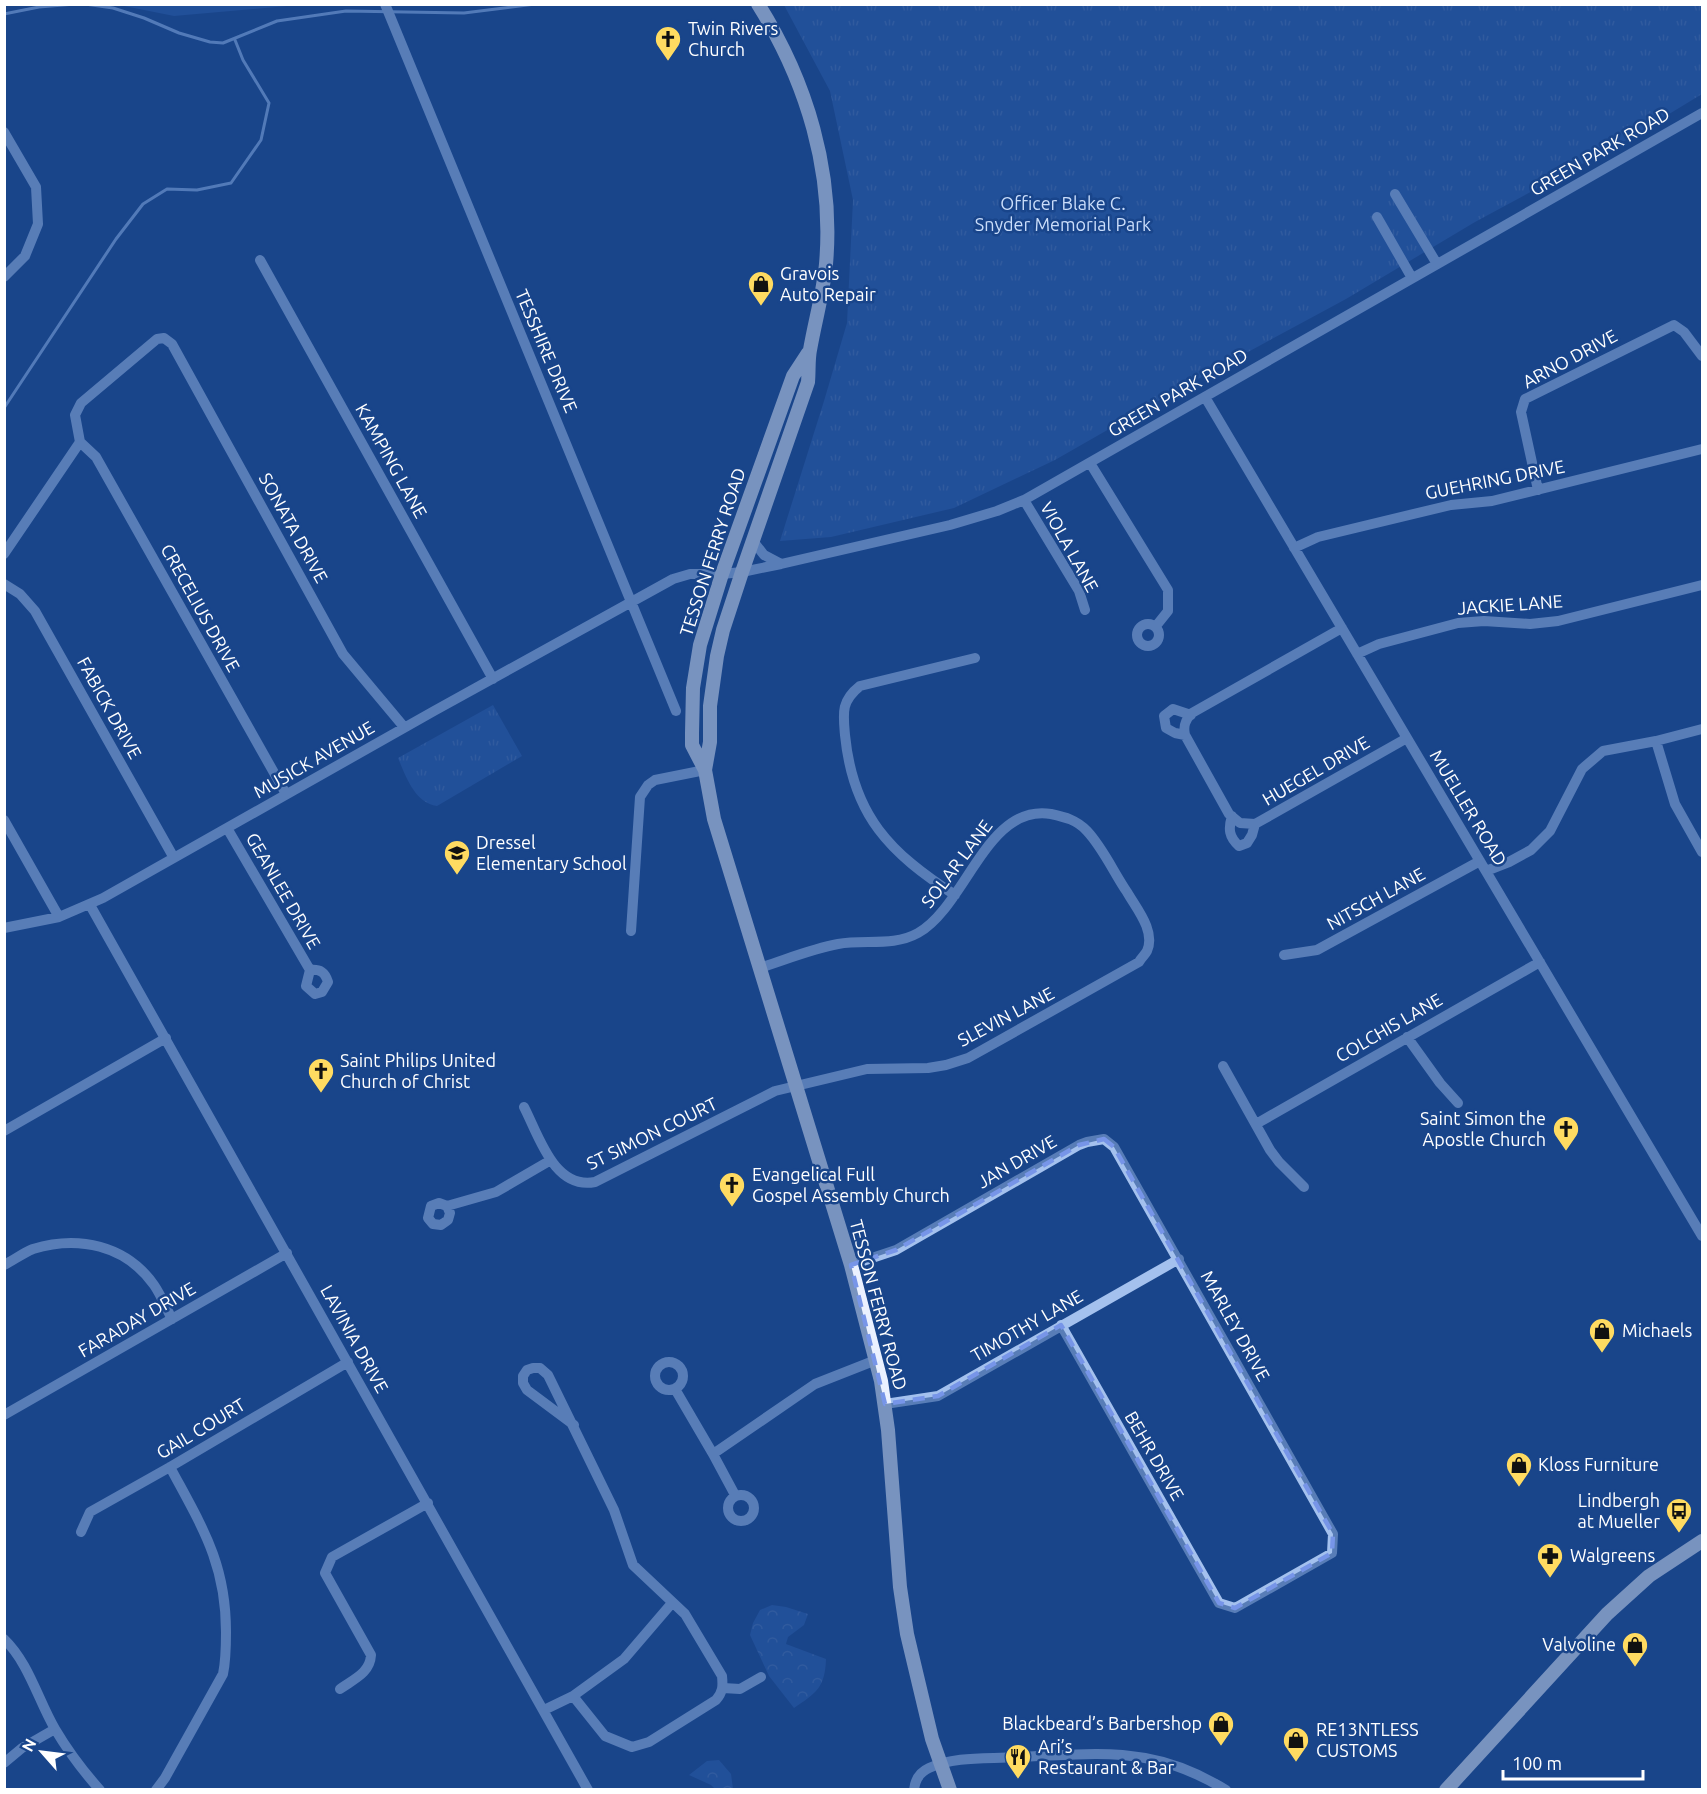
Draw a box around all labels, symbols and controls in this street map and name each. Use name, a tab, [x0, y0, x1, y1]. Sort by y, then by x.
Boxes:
place label: Twin Rivers Church	[688, 18, 779, 59]
church icon: Twin Rivers Church	[653, 24, 683, 62]
street label: GREEN PARK ROAD	[1526, 103, 1673, 199]
park label: Officer Blake C. Snyder Memorial Park	[975, 193, 1151, 234]
place label: Gravois Auto Repair	[780, 263, 876, 304]
shop icon: Gravois Auto Repair	[746, 269, 776, 307]
street label: TESSHIRE DRIVE	[512, 286, 582, 415]
street label: ARNO DRIVE	[1519, 325, 1620, 391]
street label: GREEN PARK ROAD	[1104, 344, 1251, 440]
street label: KAMPING LANE	[352, 400, 432, 521]
street label: GUEHRING DRIVE	[1423, 456, 1566, 502]
street label: TESSON FERRY ROAD	[675, 465, 749, 638]
street label: SONATA DRIVE	[256, 469, 332, 586]
street label: VIOLA LANE	[1037, 498, 1103, 595]
street label: CRECELIUS DRIVE	[157, 540, 244, 675]
street label: JACKIE LANE	[1457, 590, 1563, 618]
street label: FABICK DRIVE	[74, 653, 146, 762]
street label: MUSICK AVENUE	[250, 717, 377, 802]
street label: HUEGEL DRIVE	[1259, 731, 1372, 809]
street label: MUELLER ROAD	[1426, 746, 1511, 869]
street label: SOLAR LANE	[917, 816, 996, 911]
street label: GEANLEE DRIVE	[243, 829, 325, 952]
place label: Dressel Elementary School	[476, 832, 627, 873]
school or university icon: Dressel Elementary School	[442, 838, 472, 876]
street label: NITSCH LANE	[1323, 863, 1428, 933]
street label: SLEVIN LANE	[954, 982, 1057, 1050]
street label: COLCHIS LANE	[1332, 989, 1445, 1066]
place label: Saint Philips United Church of Christ	[340, 1050, 496, 1091]
church icon: Saint Philips United Church of Christ	[306, 1056, 336, 1094]
street label: ST SIMON COURT	[583, 1093, 720, 1173]
place label: Saint Simon the Apostle Church	[1420, 1108, 1546, 1149]
church icon: Saint Simon the Apostle Church	[1551, 1114, 1581, 1152]
street label: JAN DRIVE	[974, 1131, 1059, 1192]
place label: Evangelical Full Gospel Assembly Church	[752, 1164, 950, 1205]
church icon: Evangelical Full Gospel Assembly Church	[717, 1170, 747, 1208]
street label: TESSON FERRY ROAD	[847, 1217, 911, 1392]
street label: MARLEY DRIVE	[1197, 1267, 1274, 1384]
street label: FARADAY DRIVE	[75, 1278, 198, 1361]
street label: LAVINIA DRIVE	[317, 1281, 393, 1396]
street label: TIMOTHY LANE	[967, 1285, 1086, 1365]
shop icon: Michaels	[1587, 1316, 1617, 1354]
place label: Michaels	[1622, 1320, 1693, 1340]
street label: GAIL COURT	[153, 1394, 248, 1462]
street label: BEHR DRIVE	[1121, 1407, 1188, 1504]
shop icon: Kloss Furniture	[1504, 1450, 1534, 1488]
place label: Kloss Furniture	[1538, 1454, 1659, 1474]
place label: Lindbergh at Mueller	[1578, 1490, 1660, 1531]
bus stop icon: Lindbergh at Mueller	[1664, 1496, 1694, 1534]
pharmacy icon: Walgreens	[1535, 1541, 1565, 1579]
place label: Walgreens	[1570, 1545, 1656, 1565]
shop icon: Valvoline	[1620, 1630, 1650, 1668]
place label: Valvoline	[1542, 1634, 1616, 1654]
shop icon: Blackbeard’s Barbershop	[1206, 1709, 1236, 1747]
place label: Blackbeard’s Barbershop	[1002, 1713, 1202, 1733]
place label: RE13NTLESS CUSTOMS	[1316, 1719, 1419, 1760]
north arrow	[12, 1722, 72, 1782]
shop icon: RE13NTLESS CUSTOMS	[1281, 1725, 1311, 1763]
text: N	[18, 1735, 40, 1754]
place label: Ari’s Restaurant & Bar	[1038, 1736, 1175, 1777]
restaurant icon: Ari’s Restaurant & Bar	[1003, 1742, 1033, 1780]
scale bar	[1503, 1743, 1642, 1781]
text: 100 m	[1512, 1753, 1562, 1773]

